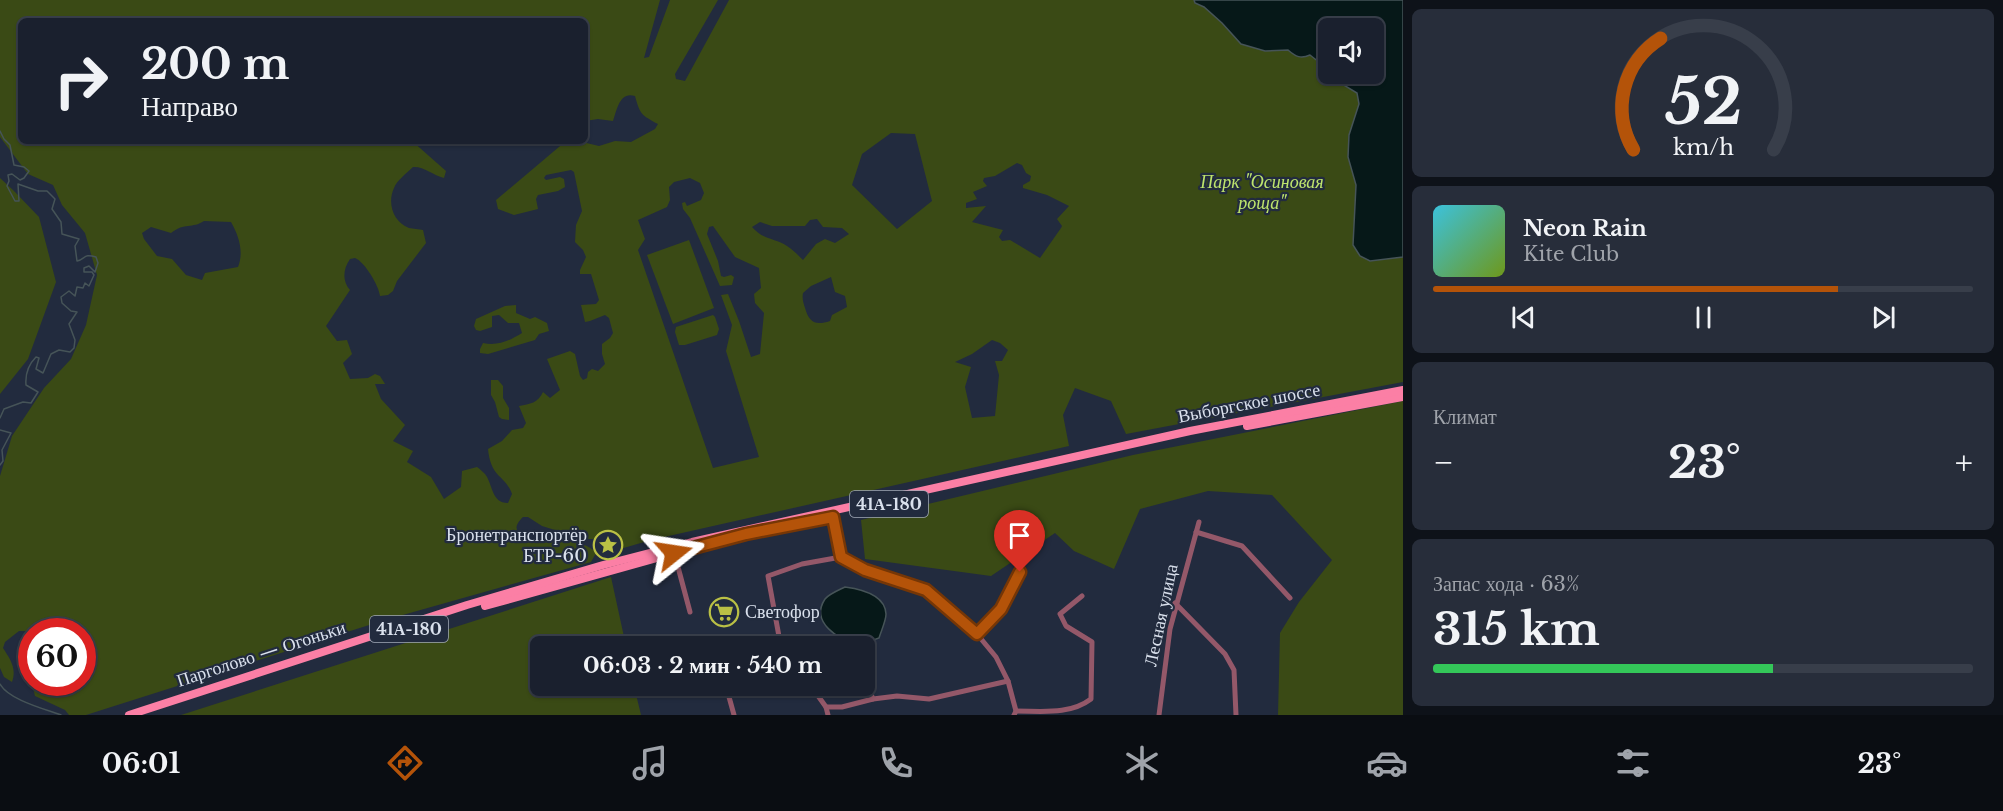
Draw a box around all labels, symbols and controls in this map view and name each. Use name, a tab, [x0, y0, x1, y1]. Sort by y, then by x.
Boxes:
map controls	[1318, 18, 1384, 84]
button: sound	[1318, 18, 1384, 84]
text: 200 m	[141, 38, 289, 90]
icon: right	[42, 42, 120, 120]
text: 52	[1664, 63, 1742, 141]
text: Направо	[141, 90, 238, 123]
text: km/h	[1673, 134, 1734, 161]
park label: Парк "Осиновая роща"	[1199, 171, 1324, 214]
text: Neon Rain	[1523, 215, 1647, 242]
text: Kite Club	[1523, 242, 1619, 266]
icon: previous	[1507, 301, 1540, 334]
icon: pause	[1687, 301, 1720, 334]
icon: next	[1867, 301, 1900, 334]
street label: Выборгское шоссе	[1176, 378, 1322, 428]
text: Климат	[1433, 405, 1497, 429]
text: 23°	[1668, 434, 1741, 490]
text: −	[1433, 442, 1454, 483]
text: +	[1955, 442, 1973, 483]
road number: 41А-180	[850, 491, 928, 517]
pin	[994, 510, 1045, 572]
icon: arrive	[1003, 519, 1036, 552]
position arrow	[642, 521, 706, 585]
place label: Бронетранспортёр БТР-60	[446, 524, 587, 567]
place icon: Бронетранспортёр БТР-60	[592, 529, 624, 561]
street label: Лесная улица	[1139, 562, 1183, 668]
text: Запас хода · 63%	[1433, 572, 1579, 596]
supermarket icon: Светофор	[708, 596, 740, 628]
place label: Светофор	[745, 601, 820, 623]
text: 315 km	[1433, 601, 1600, 657]
street label: Парголово — Огоньки	[174, 616, 349, 692]
road number: 41А-180	[370, 616, 448, 642]
speed limit sign: 60	[18, 618, 96, 696]
text: 06:03 · 2 мин · 540 m	[583, 652, 822, 679]
icon: directions	[384, 742, 426, 784]
icon: music	[629, 742, 671, 784]
icon: phone	[875, 742, 917, 784]
icon: climate	[1121, 742, 1163, 784]
icon: car	[1366, 742, 1408, 784]
icon: filters	[1612, 742, 1654, 784]
text: 06:01	[102, 747, 180, 780]
text: 23°	[1857, 747, 1901, 780]

